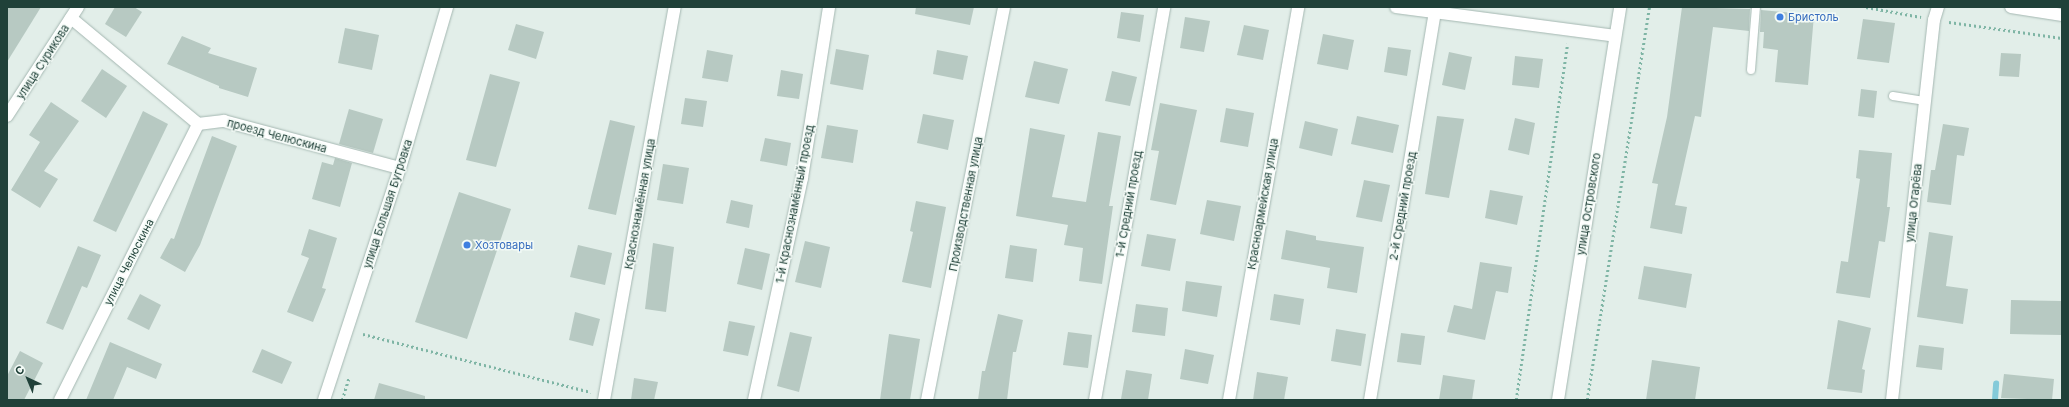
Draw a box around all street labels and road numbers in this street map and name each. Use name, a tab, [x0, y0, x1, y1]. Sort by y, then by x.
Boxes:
street label: улица Сурикова	[14, 22, 72, 102]
street label: проезд Челюскина	[226, 116, 328, 156]
street label: 1-й Краснознамённый проезд	[773, 124, 817, 284]
street label: Производственная улица	[946, 135, 986, 273]
street label: Красноармейская улица	[1245, 137, 1281, 271]
street label: улица Большая Бугровка	[361, 138, 415, 270]
street label: Краснознамённая улица	[622, 138, 658, 270]
street label: 1-й Средний проезд	[1113, 149, 1145, 259]
street label: 2-й Средний проезд	[1387, 150, 1419, 262]
street label: улица Островского	[1574, 152, 1604, 256]
street label: улица Огарёва	[1903, 163, 1925, 243]
street label: улица Челюскина	[101, 216, 157, 308]

